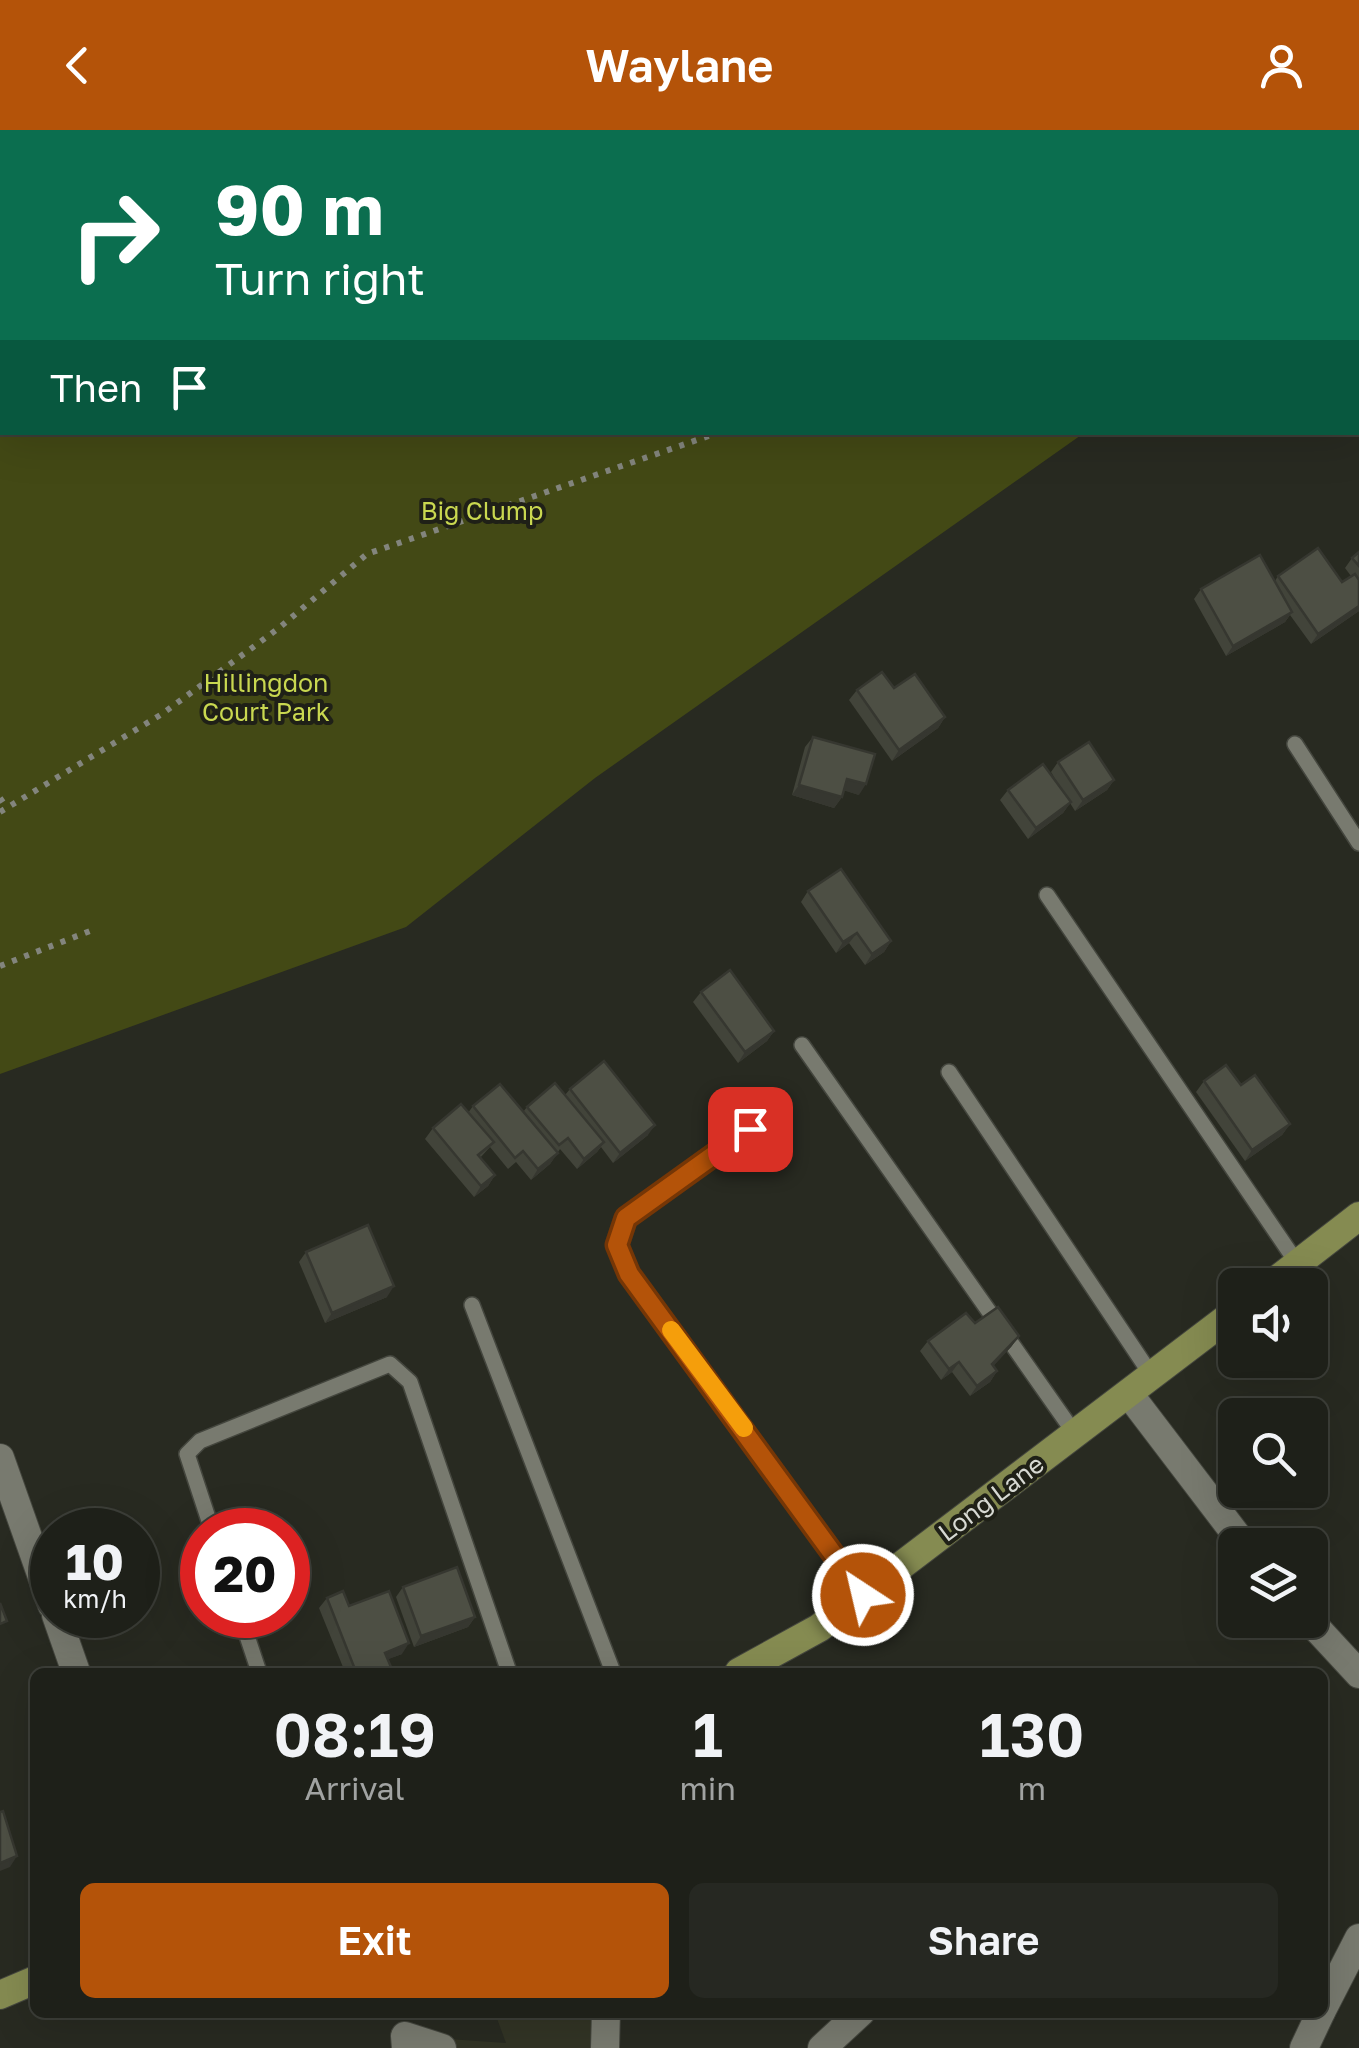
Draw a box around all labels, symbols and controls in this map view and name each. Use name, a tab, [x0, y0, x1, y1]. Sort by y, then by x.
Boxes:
icon: back	[50, 38, 105, 93]
text: Waylane	[586, 38, 773, 92]
icon: person	[1254, 38, 1309, 93]
text: 90 m	[215, 166, 384, 250]
icon: right	[50, 170, 180, 300]
text: Turn right	[215, 251, 425, 305]
icon: arrive	[162, 360, 217, 415]
text: Then	[50, 365, 142, 410]
park label: Big Clump	[421, 495, 543, 526]
park label: Hillingdon Court Park	[202, 667, 330, 727]
pin	[708, 1087, 793, 1172]
icon: arrive	[723, 1102, 778, 1157]
map controls	[1218, 1268, 1328, 1638]
button: sound	[1218, 1268, 1328, 1378]
button: search	[1218, 1398, 1328, 1508]
street label: Long Lane	[932, 1448, 1050, 1547]
speed limit sign: 20	[180, 1508, 310, 1638]
button: layers	[1218, 1528, 1328, 1638]
text: 10	[66, 1531, 124, 1591]
position arrow	[811, 1543, 915, 1647]
text: km/h	[63, 1583, 127, 1614]
text: 08:19	[274, 1698, 436, 1770]
text: 1	[693, 1698, 723, 1770]
text: 130	[980, 1698, 1084, 1770]
text: Arrival	[305, 1769, 405, 1807]
text: min	[679, 1769, 736, 1807]
text: m	[1018, 1769, 1046, 1807]
button: Exit	[80, 1883, 669, 1998]
button: Share	[689, 1883, 1278, 1998]

